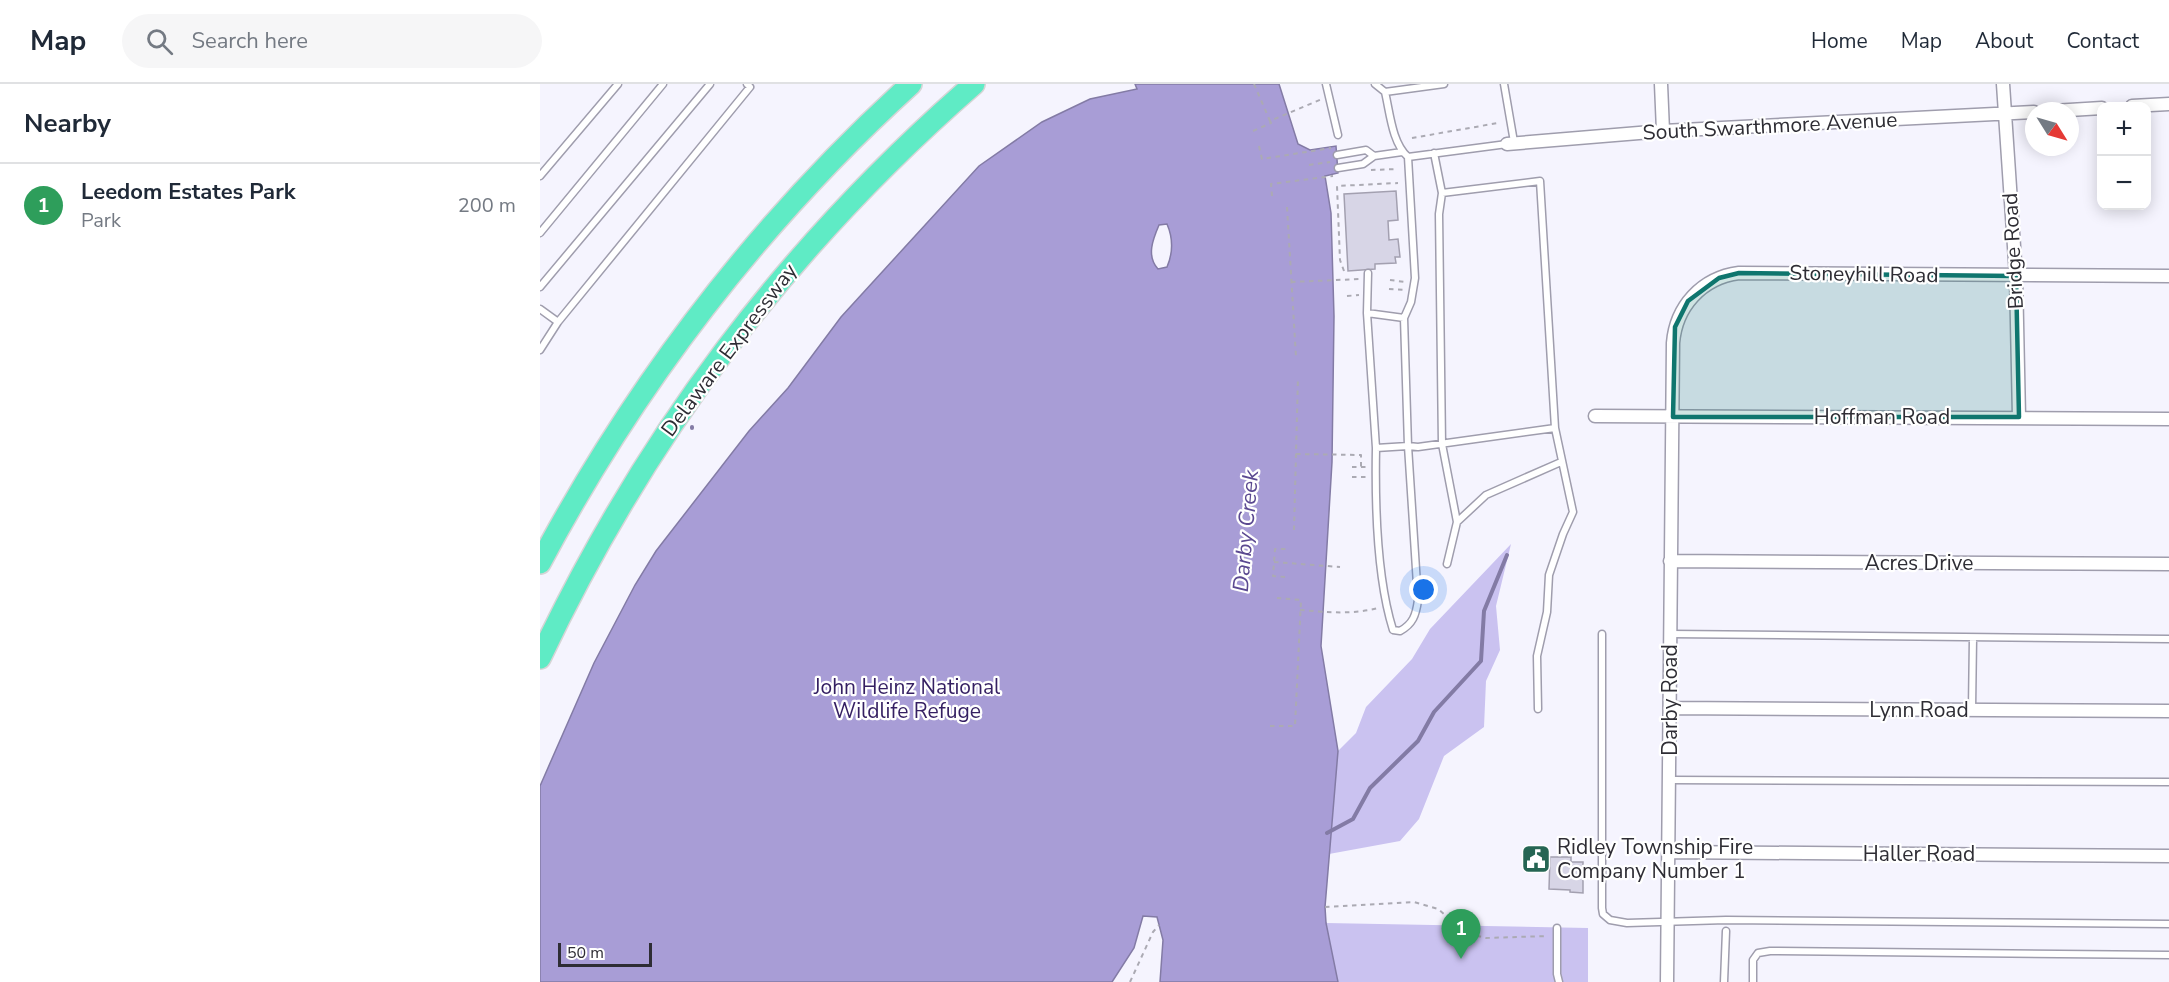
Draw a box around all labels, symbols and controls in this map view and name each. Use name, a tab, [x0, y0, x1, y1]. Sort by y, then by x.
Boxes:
search box	[122, 14, 542, 68]
text: Map	[30, 22, 86, 60]
icon: search	[143, 25, 176, 58]
text: Search here	[191, 26, 308, 56]
text: Home	[1811, 27, 1868, 55]
text: Map	[1901, 27, 1942, 55]
text: About	[1975, 27, 2033, 55]
text: Contact	[2066, 27, 2139, 55]
north arrow	[2025, 102, 2079, 156]
map controls	[2097, 102, 2151, 210]
button: +	[2097, 102, 2151, 156]
street label: South Swarthmore Avenue	[1642, 105, 1898, 147]
text: Nearby	[24, 106, 111, 141]
button: −	[2097, 156, 2151, 210]
text: Leedom Estates Park	[81, 177, 296, 207]
text: 1	[38, 192, 50, 219]
text: 200 m	[458, 192, 516, 219]
street label: Bridge Road	[1996, 192, 2030, 310]
text: Park	[81, 207, 121, 234]
street label: Delaware Expressway	[655, 258, 803, 442]
street label: Stoneyhill Road	[1789, 259, 1939, 289]
street label: Hoffman Road	[1814, 403, 1950, 431]
water label: Darby Creek	[1226, 468, 1266, 593]
street label: Acres Drive	[1865, 549, 1973, 577]
your location	[1409, 575, 1438, 604]
street label: Darby Road	[1656, 644, 1684, 756]
park label: John Heinz National Wildlife Refuge	[813, 673, 1001, 725]
street label: Lynn Road	[1869, 696, 1969, 724]
place label: Ridley Township Fire Company Number 1	[1557, 833, 1753, 885]
street label: Haller Road	[1863, 840, 1975, 868]
public building icon: Ridley Township Fire Company Number 1	[1520, 843, 1552, 875]
pin: 1	[1442, 910, 1480, 959]
scale bar	[558, 940, 652, 968]
text: 50 m	[567, 942, 604, 964]

